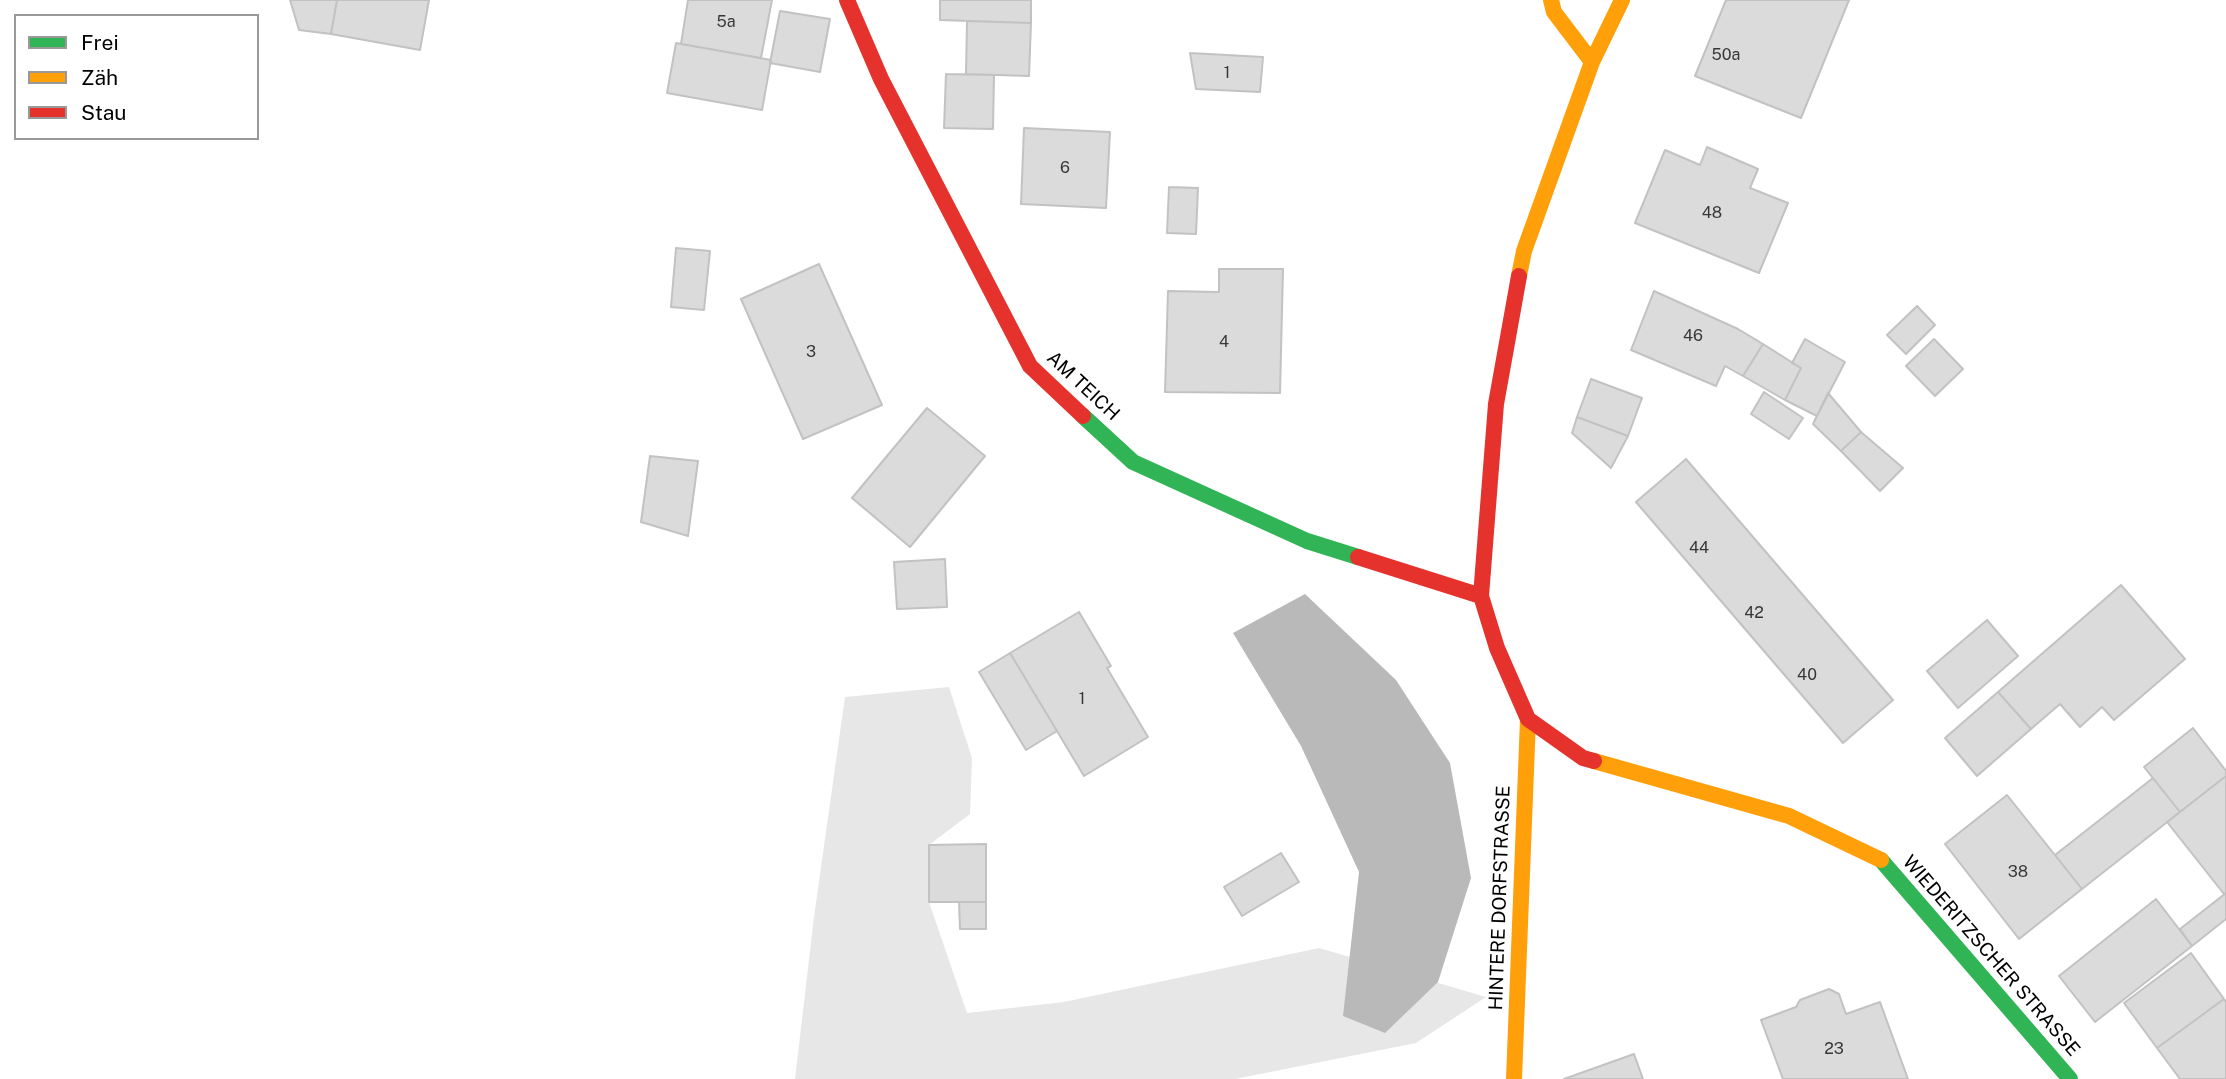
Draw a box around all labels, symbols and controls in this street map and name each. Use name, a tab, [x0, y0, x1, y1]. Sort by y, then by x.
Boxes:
house number: 5a	[716, 12, 736, 32]
legend	[14, 14, 259, 140]
text: Frei	[81, 30, 119, 55]
house number: 50a	[1712, 45, 1740, 65]
house number: 1	[1224, 63, 1230, 83]
text: Zäh	[81, 65, 118, 90]
text: Stau	[81, 100, 127, 125]
house number: 6	[1060, 158, 1070, 178]
house number: 48	[1702, 203, 1722, 223]
house number: 46	[1683, 326, 1703, 346]
house number: 4	[1219, 332, 1229, 352]
house number: 3	[806, 342, 816, 362]
street label: AM TEICH	[1042, 347, 1124, 425]
house number: 44	[1689, 538, 1709, 558]
house number: 42	[1744, 603, 1764, 623]
house number: 40	[1797, 665, 1817, 685]
house number: 1	[1079, 689, 1085, 709]
street label: HINTERE DORFSTRASSE	[1485, 785, 1515, 1011]
street label: WIEDERITZSCHER STRASSE	[1898, 851, 2084, 1061]
house number: 38	[2008, 862, 2028, 882]
house number: 23	[1824, 1039, 1844, 1059]

